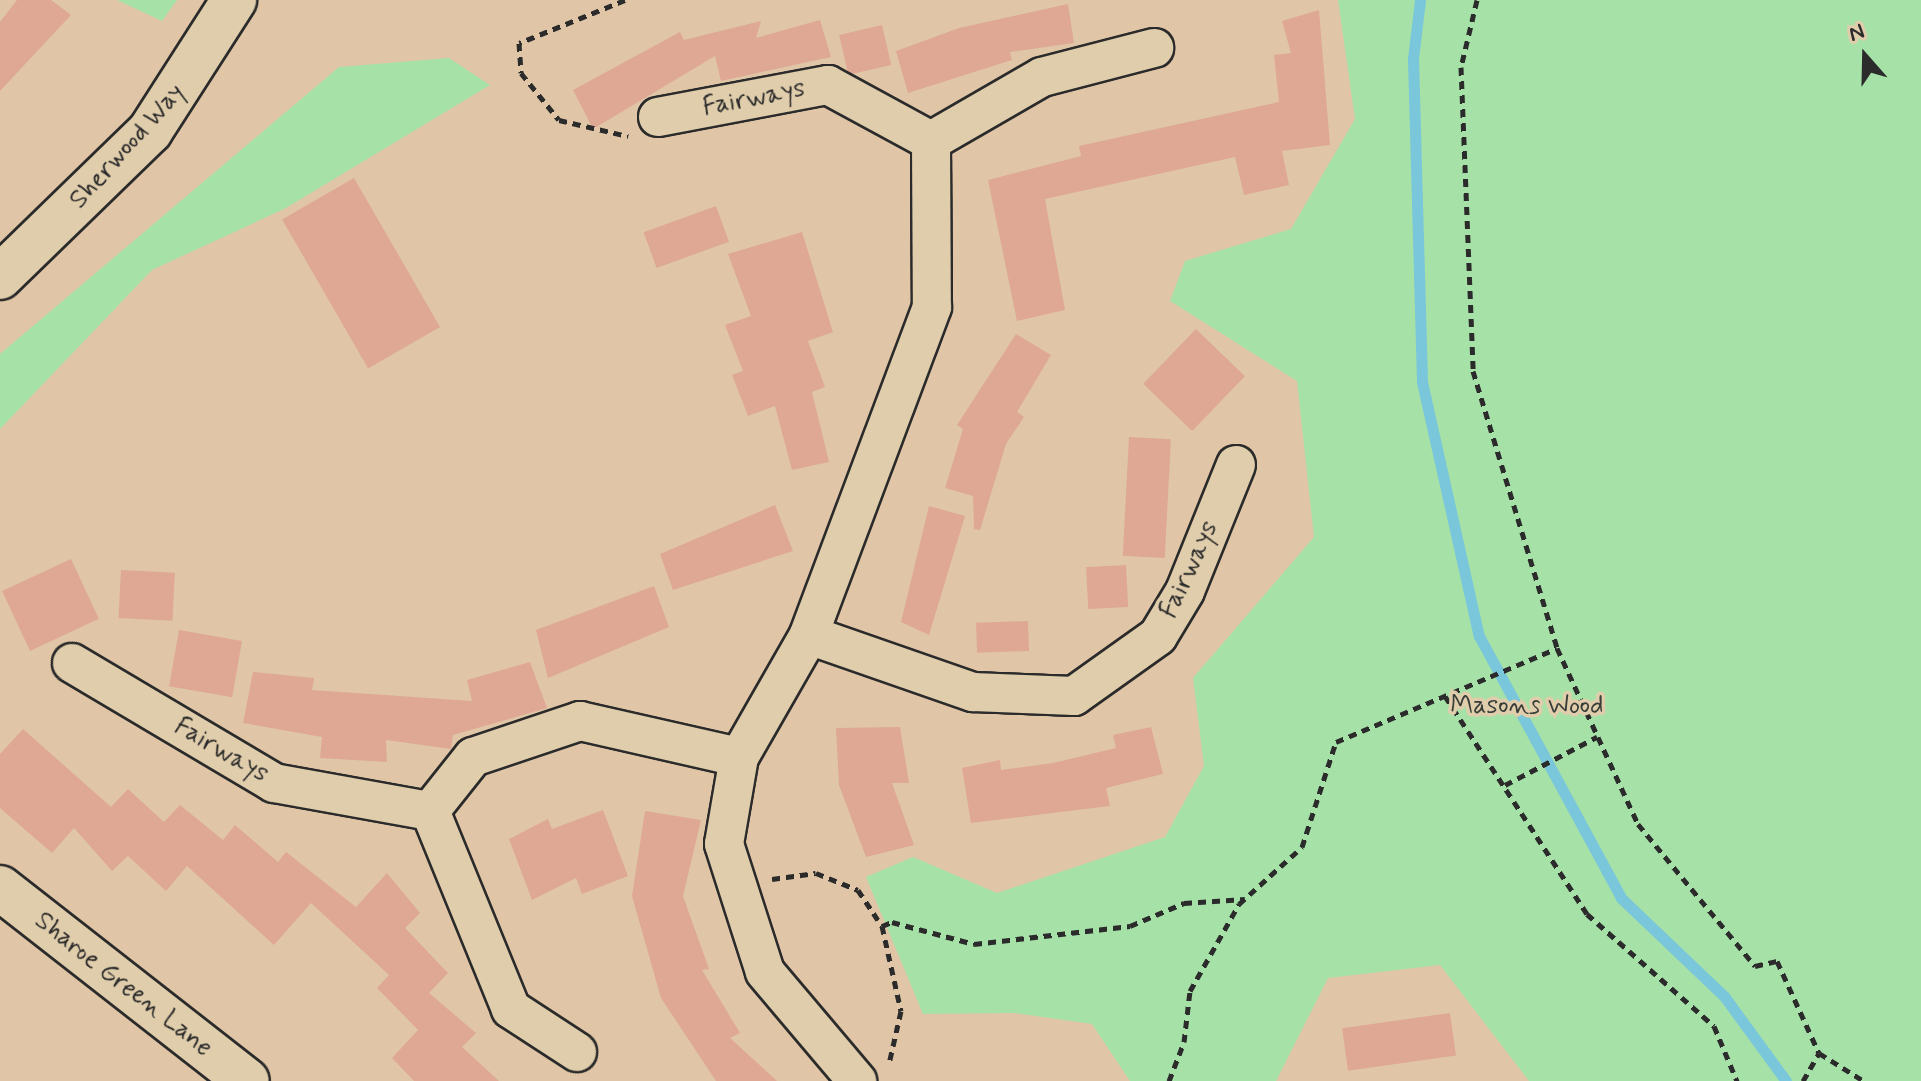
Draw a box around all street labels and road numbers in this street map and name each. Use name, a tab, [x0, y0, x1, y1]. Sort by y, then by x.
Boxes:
street label: Fairways	[700, 74, 808, 124]
street label: Sherwood Way	[62, 77, 194, 217]
street label: Fairways	[1154, 516, 1226, 624]
street label: Fairways	[168, 712, 274, 790]
street label: Sharoe Green Lane	[28, 906, 218, 1064]

